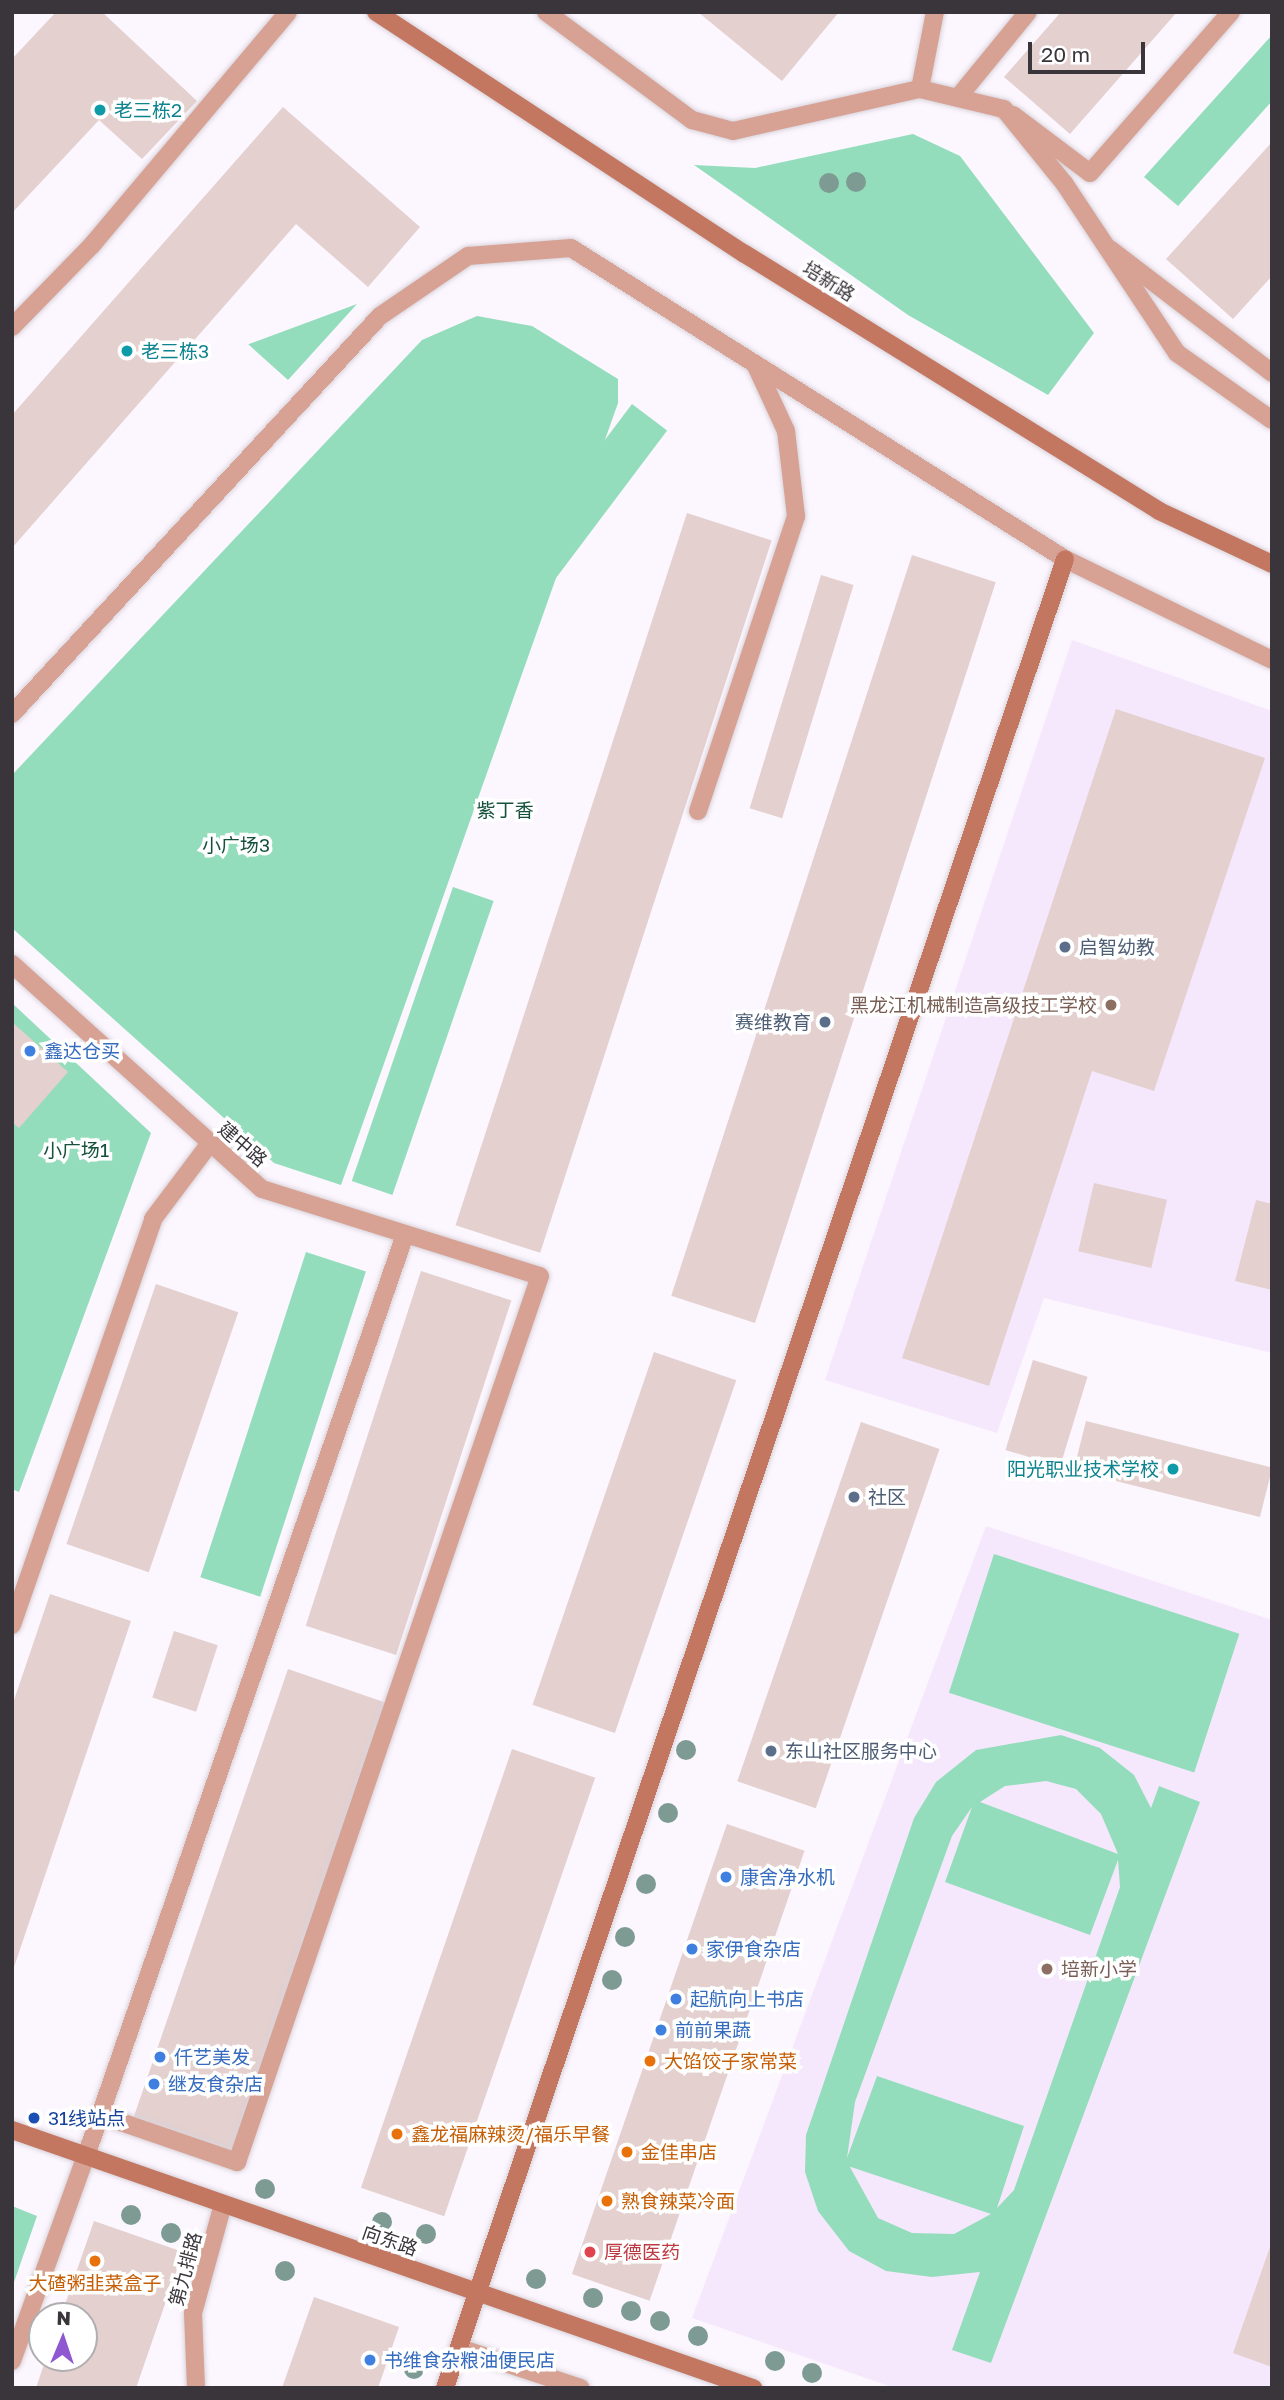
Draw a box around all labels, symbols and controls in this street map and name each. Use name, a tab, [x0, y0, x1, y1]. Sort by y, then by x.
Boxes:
scale bar	[1032, 28, 1149, 72]
text: 20 m	[1041, 41, 1090, 67]
place label: 老三栋2	[114, 99, 182, 121]
marker: 老三栋2	[92, 102, 108, 118]
street label: 培新路	[799, 256, 859, 306]
place label: 老三栋3	[141, 340, 209, 362]
marker: 老三栋3	[119, 343, 135, 359]
park label: 紫丁香	[477, 799, 533, 821]
park label: 小广场3	[202, 834, 270, 856]
place label: 启智幼教	[1079, 936, 1155, 958]
marker: 启智幼教	[1057, 939, 1073, 955]
place label: 黑龙江机械制造高级技工学校	[850, 994, 1097, 1016]
marker: 黑龙江机械制造高级技工学校	[1103, 997, 1119, 1013]
place label: 赛维教育	[735, 1011, 811, 1033]
marker: 赛维教育	[817, 1014, 833, 1030]
place label: 鑫达仓买	[44, 1040, 120, 1062]
marker: 鑫达仓买	[22, 1043, 38, 1059]
street label: 建中路	[214, 1117, 272, 1171]
park label: 小广场1	[43, 1139, 109, 1161]
place label: 阳光职业技术学校	[1007, 1458, 1159, 1480]
marker: 阳光职业技术学校	[1165, 1461, 1181, 1477]
place label: 社区	[868, 1486, 906, 1508]
marker: 社区	[846, 1489, 862, 1505]
place label: 东山社区服务中心	[785, 1740, 937, 1762]
marker: 东山社区服务中心	[763, 1743, 779, 1759]
place label: 康舍净水机	[740, 1866, 835, 1888]
marker: 康舍净水机	[718, 1869, 734, 1885]
place label: 家伊食杂店	[706, 1938, 801, 1960]
marker: 家伊食杂店	[684, 1941, 700, 1957]
place label: 培新小学	[1061, 1958, 1137, 1980]
marker: 培新小学	[1039, 1961, 1055, 1977]
place label: 起航向上书店	[690, 1988, 804, 2010]
marker: 起航向上书店	[668, 1991, 684, 2007]
place label: 前前果蔬	[675, 2019, 751, 2041]
marker: 前前果蔬	[653, 2022, 669, 2038]
place label: 仟艺美发	[174, 2046, 250, 2068]
marker: 仟艺美发	[152, 2049, 168, 2065]
place label: 大馅饺子家常菜	[664, 2050, 797, 2072]
marker: 大馅饺子家常菜	[642, 2053, 658, 2069]
place label: 继友食杂店	[168, 2073, 263, 2095]
marker: 继友食杂店	[146, 2076, 162, 2092]
place label: 31线站点	[48, 2107, 125, 2129]
marker: 31线站点	[26, 2110, 42, 2126]
place label: 鑫龙福麻辣烫/福乐早餐	[411, 2123, 610, 2145]
marker: 鑫龙福麻辣烫/福乐早餐	[389, 2126, 405, 2142]
place label: 金佳串店	[641, 2141, 717, 2163]
marker: 金佳串店	[619, 2144, 635, 2160]
place label: 熟食辣菜冷面	[621, 2190, 735, 2212]
marker: 熟食辣菜冷面	[599, 2193, 615, 2209]
street label: 向东路	[359, 2220, 421, 2260]
street label: 第九排路	[164, 2229, 206, 2309]
place label: 厚德医药	[604, 2241, 680, 2263]
marker: 厚德医药	[582, 2244, 598, 2260]
marker: 大碴粥韭菜盒子	[87, 2253, 103, 2269]
place label: 大碴粥韭菜盒子	[29, 2272, 161, 2294]
north arrow	[28, 2302, 98, 2372]
text: N	[56, 2306, 71, 2329]
place label: 书维食杂粮油便民店	[384, 2349, 555, 2371]
marker: 书维食杂粮油便民店	[362, 2352, 378, 2368]

